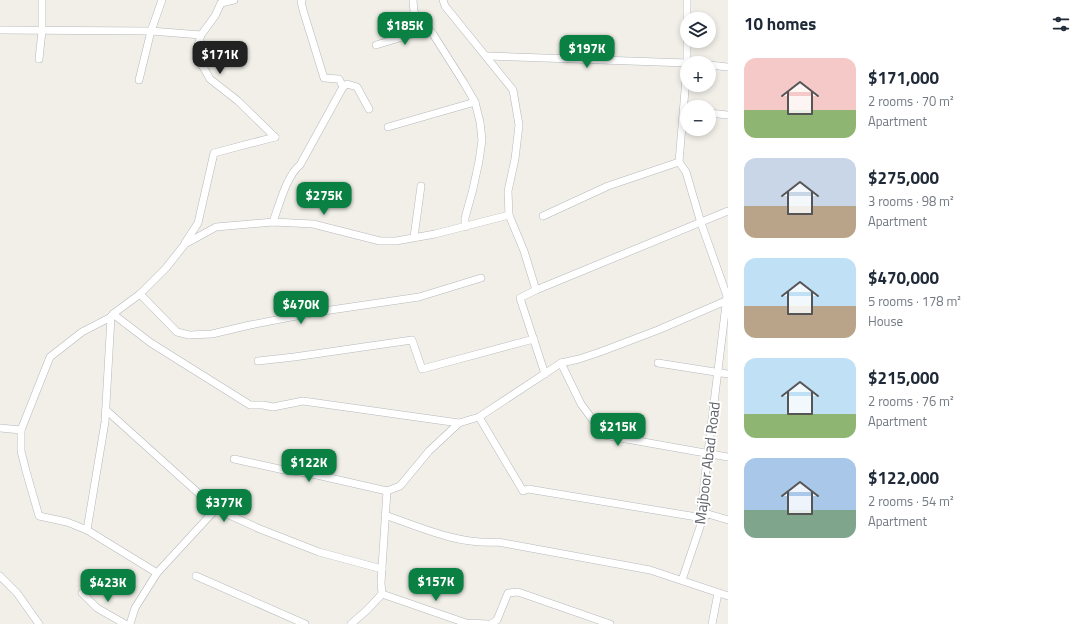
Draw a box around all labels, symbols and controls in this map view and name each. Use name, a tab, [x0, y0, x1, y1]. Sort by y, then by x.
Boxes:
text: 10 homes	[744, 11, 816, 37]
pin: $185K	[377, 12, 433, 46]
map controls	[680, 12, 716, 136]
button: layers	[680, 12, 716, 48]
icon: filters	[1050, 13, 1072, 35]
text: $185K	[387, 15, 423, 35]
pin: $197K	[559, 35, 615, 69]
text: $197K	[569, 38, 605, 58]
pin: $171K	[192, 41, 248, 75]
text: $171K	[202, 44, 238, 64]
button: +	[680, 56, 716, 92]
text: $171,000	[868, 65, 939, 91]
icon: home	[776, 74, 824, 122]
text: 2 rooms · 70 m²	[868, 91, 954, 111]
button: −	[680, 100, 716, 136]
text: Apartment	[868, 111, 927, 131]
text: $275,000	[868, 165, 939, 191]
icon: home	[776, 174, 824, 222]
pin: $275K	[296, 182, 352, 216]
text: $275K	[306, 185, 342, 205]
text: 3 rooms · 98 m²	[868, 191, 954, 211]
text: Apartment	[868, 211, 927, 231]
text: $470,000	[868, 265, 939, 291]
icon: home	[776, 274, 824, 322]
pin: $470K	[273, 291, 329, 325]
text: 5 rooms · 178 m²	[868, 291, 961, 311]
text: $470K	[283, 294, 319, 314]
text: House	[868, 311, 903, 331]
text: $215,000	[868, 365, 939, 391]
icon: home	[776, 374, 824, 422]
text: 2 rooms · 76 m²	[868, 391, 954, 411]
street label: Majboor Abad Road	[688, 400, 726, 526]
text: Apartment	[868, 411, 927, 431]
pin: $215K	[590, 413, 646, 447]
text: $215K	[600, 416, 636, 436]
pin: $122K	[281, 449, 337, 483]
text: $122K	[291, 452, 327, 472]
text: $122,000	[868, 465, 939, 491]
icon: home	[776, 474, 824, 522]
pin: $377K	[196, 489, 252, 523]
text: 2 rooms · 54 m²	[868, 491, 954, 511]
text: $377K	[206, 492, 242, 512]
text: Apartment	[868, 511, 927, 531]
pin: $157K	[408, 568, 464, 602]
pin: $423K	[80, 569, 136, 603]
text: $157K	[418, 571, 454, 591]
text: $423K	[90, 572, 126, 592]

